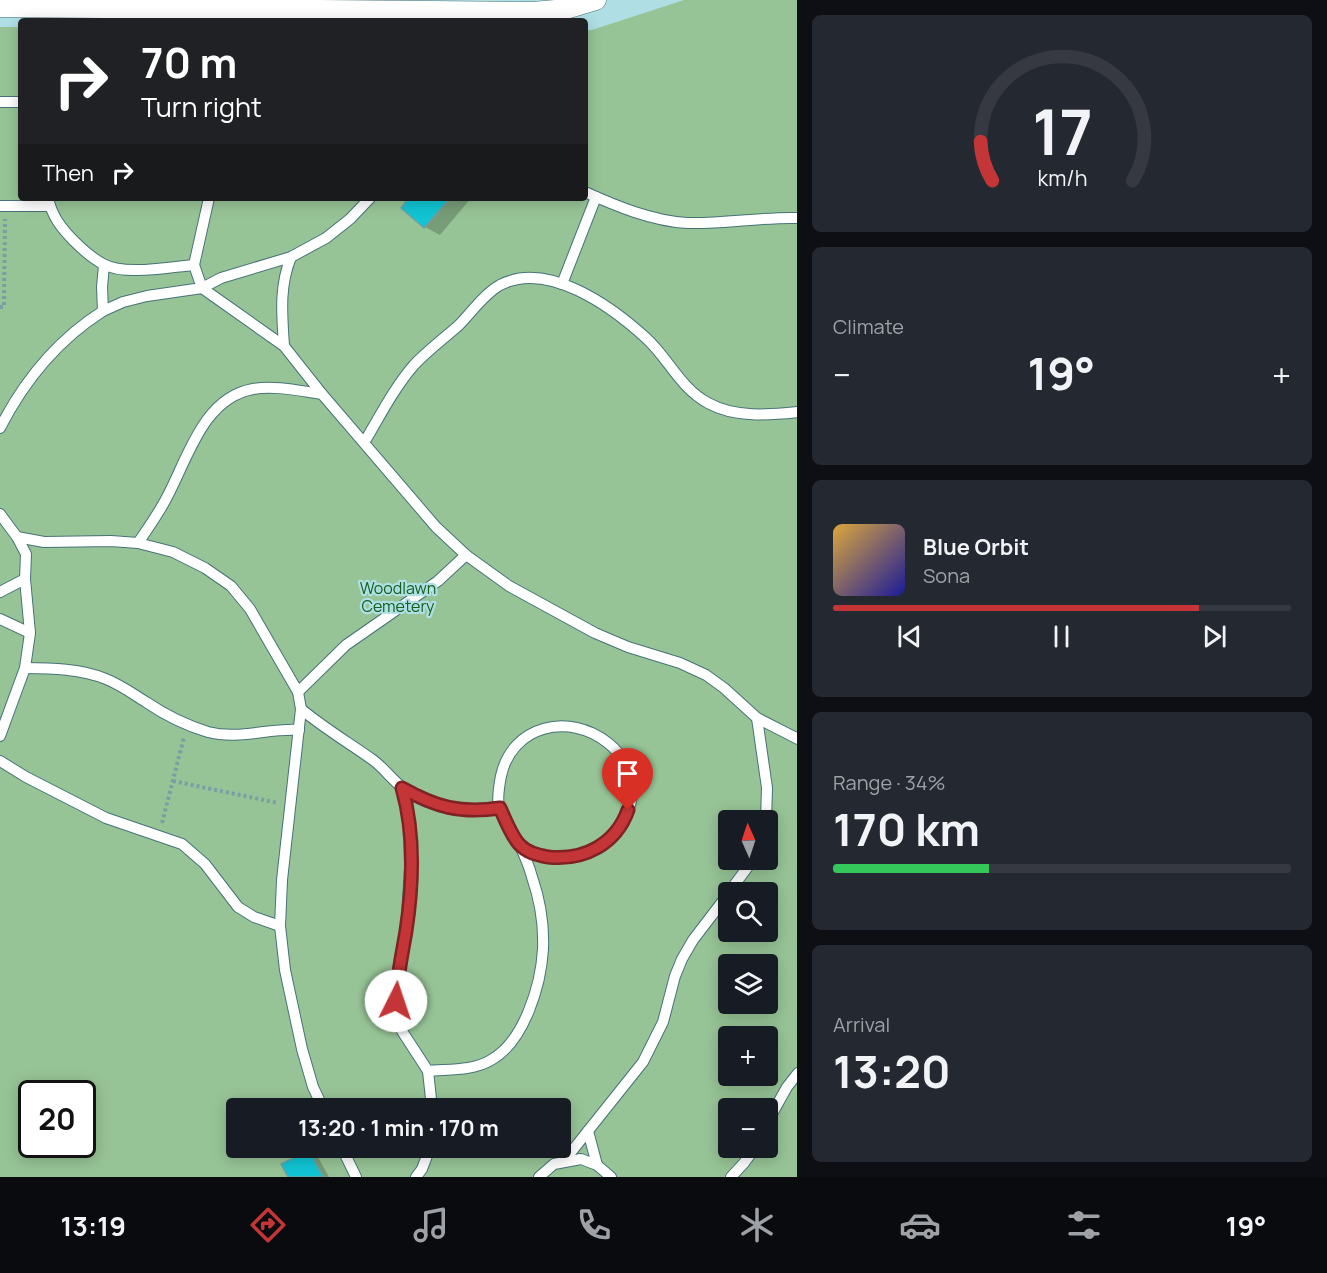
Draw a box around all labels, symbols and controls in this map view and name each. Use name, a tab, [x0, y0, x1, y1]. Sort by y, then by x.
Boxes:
text: 70 m	[141, 33, 237, 91]
icon: right	[42, 42, 120, 120]
text: Turn right	[141, 88, 262, 125]
text: 17	[1032, 88, 1092, 174]
icon: right	[106, 156, 139, 189]
text: Then	[42, 158, 94, 188]
text: km/h	[1037, 163, 1087, 192]
text: Climate	[833, 313, 904, 340]
text: 19°	[1027, 342, 1095, 404]
text: −	[833, 352, 851, 397]
text: +	[1272, 352, 1291, 397]
text: Blue Orbit	[923, 532, 1029, 562]
text: Sona	[923, 562, 970, 589]
park label: Woodlawn Cemetery	[360, 577, 436, 617]
icon: previous	[893, 620, 926, 653]
icon: pause	[1045, 620, 1078, 653]
icon: next	[1198, 620, 1231, 653]
pin	[602, 748, 653, 810]
icon: arrive	[611, 757, 644, 790]
text: Range · 34%	[833, 769, 946, 796]
text: 170 km	[833, 798, 980, 860]
north arrow	[718, 810, 778, 870]
map controls	[718, 810, 778, 1158]
button: search	[718, 882, 778, 942]
button: layers	[718, 954, 778, 1014]
position arrow	[364, 969, 428, 1033]
text: Arrival	[833, 1011, 890, 1038]
button: +	[718, 1026, 778, 1086]
text: 13:20	[833, 1040, 951, 1102]
speed limit sign: 20	[18, 1080, 96, 1158]
button: −	[718, 1098, 778, 1158]
text: 13:20 · 1 min · 170 m	[298, 1113, 499, 1143]
icon: directions	[247, 1204, 289, 1246]
icon: music	[410, 1204, 452, 1246]
icon: phone	[573, 1204, 615, 1246]
icon: climate	[736, 1204, 778, 1246]
icon: car	[899, 1204, 941, 1246]
icon: filters	[1063, 1204, 1105, 1246]
text: 13:19	[61, 1207, 126, 1244]
text: 19°	[1226, 1207, 1266, 1244]

